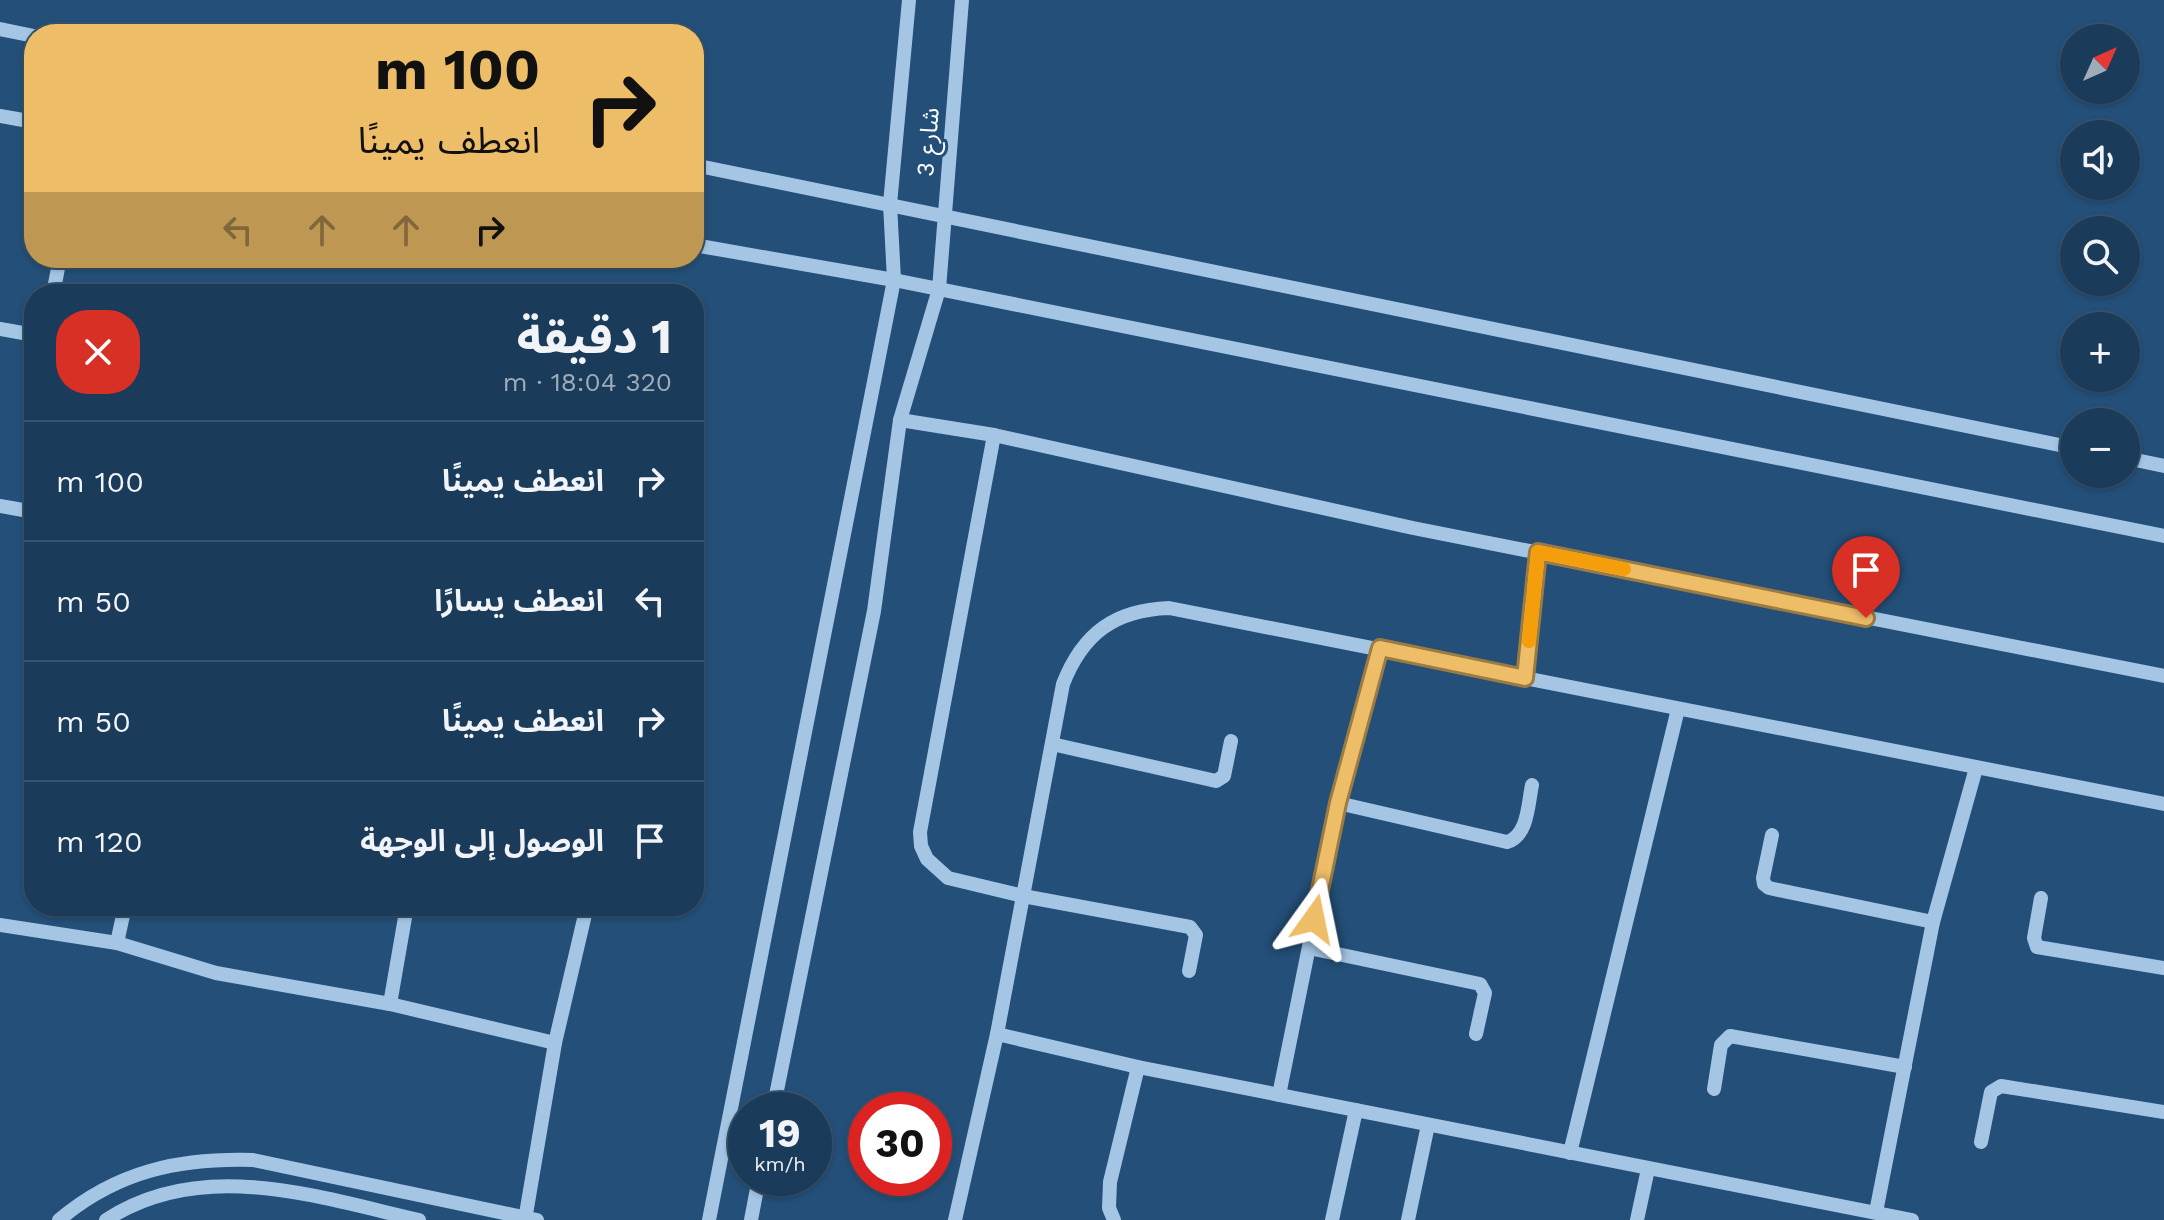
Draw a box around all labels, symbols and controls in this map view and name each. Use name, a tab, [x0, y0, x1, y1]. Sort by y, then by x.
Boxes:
north arrow	[2060, 24, 2140, 104]
map controls	[2060, 24, 2140, 488]
text: 100 m	[375, 37, 540, 103]
icon: right	[568, 56, 672, 160]
street label: شارع 3	[911, 106, 948, 178]
text: انعطف يمينًا	[358, 120, 540, 162]
button: sound	[2060, 120, 2140, 200]
icon: left	[216, 208, 260, 252]
icon: ahead	[300, 208, 344, 252]
icon: ahead	[384, 208, 428, 252]
icon: right	[468, 208, 512, 252]
button: search	[2060, 216, 2140, 296]
text: 1 دقيقة	[517, 308, 672, 365]
button: close	[56, 310, 140, 394]
button: +	[2060, 312, 2140, 392]
text: 320 m · 18:04	[503, 367, 672, 397]
button: −	[2060, 408, 2140, 488]
icon: right	[628, 459, 672, 503]
text: انعطف يمينًا	[442, 463, 604, 498]
text: 100 m	[56, 464, 144, 499]
pin	[1832, 536, 1900, 618]
icon: arrive	[1844, 548, 1888, 592]
icon: left	[628, 579, 672, 623]
text: انعطف يسارًا	[434, 583, 604, 618]
text: 50 m	[56, 584, 131, 619]
icon: right	[628, 699, 672, 743]
text: انعطف يمينًا	[442, 703, 604, 738]
text: 50 m	[56, 704, 131, 739]
icon: arrive	[628, 819, 672, 863]
text: الوصول إلى الوجهة	[360, 823, 604, 858]
text: 120 m	[56, 824, 143, 859]
position arrow	[1272, 877, 1356, 961]
speed limit sign: 30	[848, 1092, 952, 1196]
text: 19	[759, 1110, 801, 1157]
text: km/h	[754, 1152, 806, 1176]

